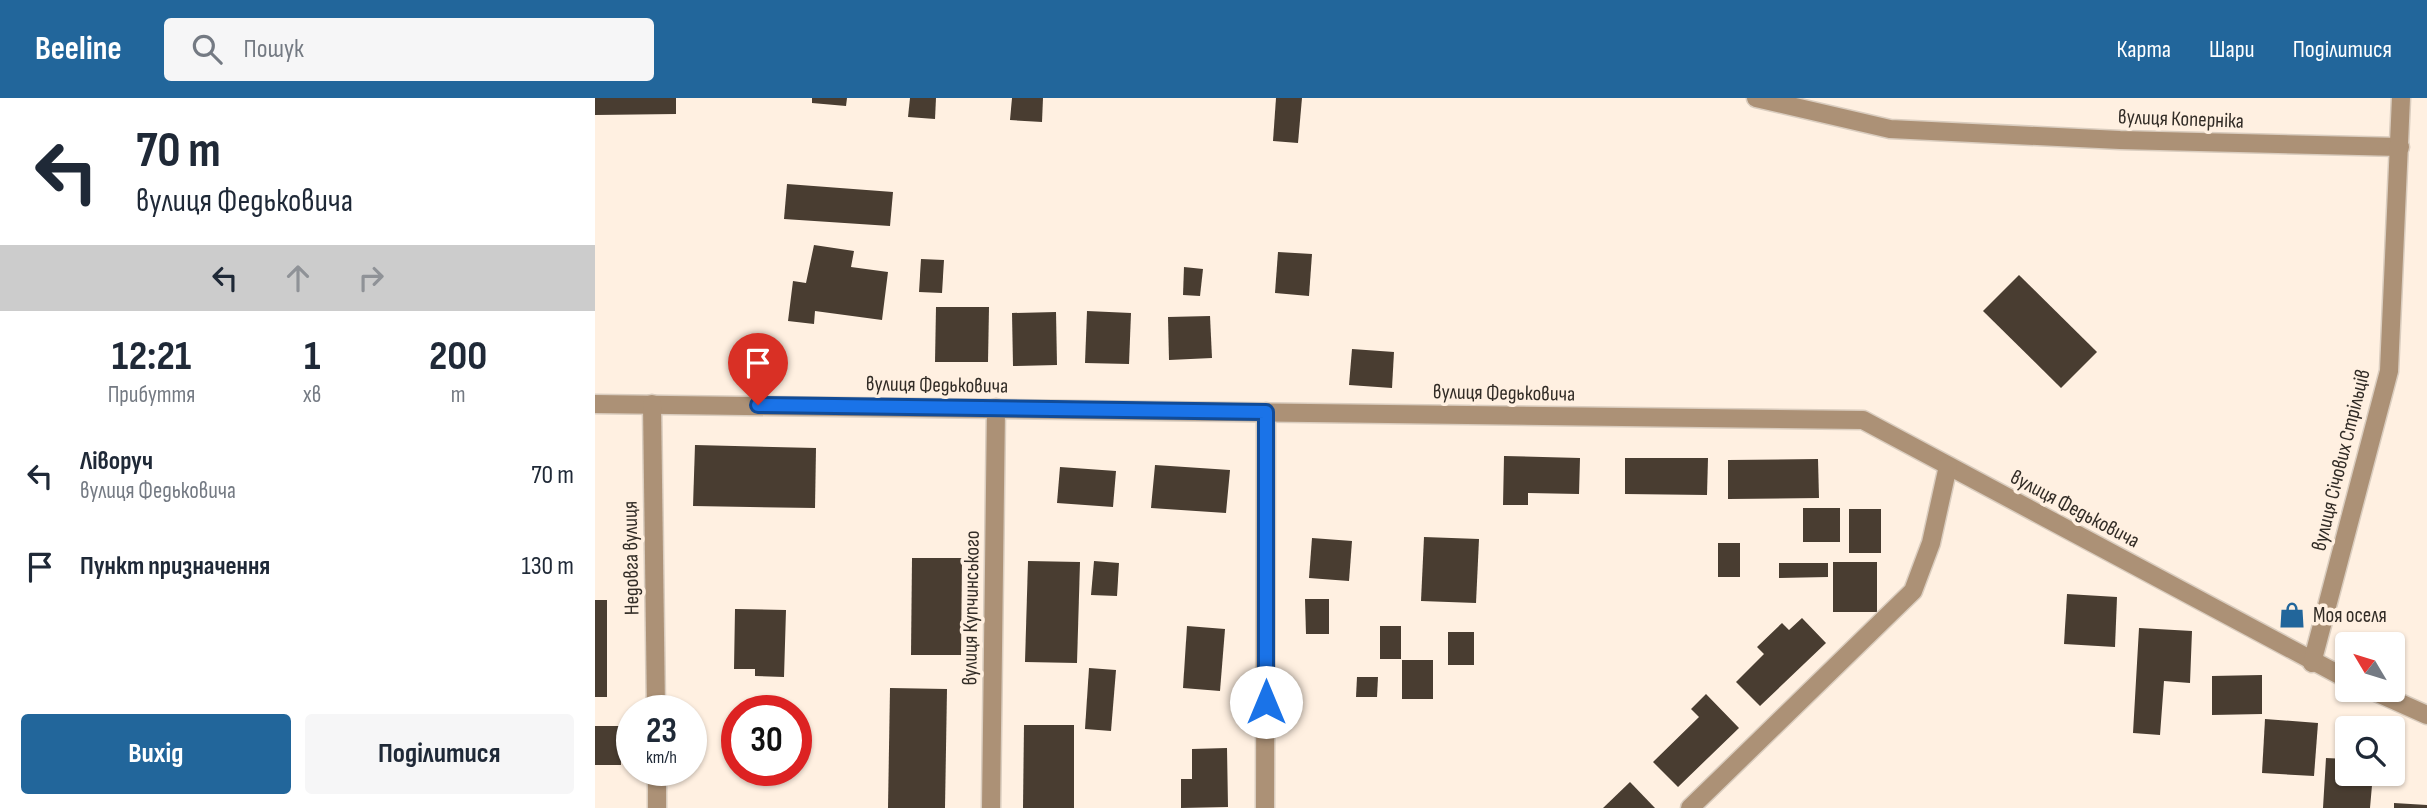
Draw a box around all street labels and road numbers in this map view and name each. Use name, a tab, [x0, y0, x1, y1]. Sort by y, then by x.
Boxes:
street label: вулиця Коперніка	[2118, 104, 2244, 134]
street label: вулиця Січових Стрільців	[2306, 367, 2376, 553]
street label: вулиця Федьковича	[866, 371, 1008, 399]
street label: вулиця Федьковича	[1433, 379, 1575, 407]
street label: вулиця Федьковича	[2006, 465, 2144, 553]
street label: Недовга вулиця	[618, 501, 644, 615]
street label: вулиця Купчинського	[957, 530, 985, 686]

